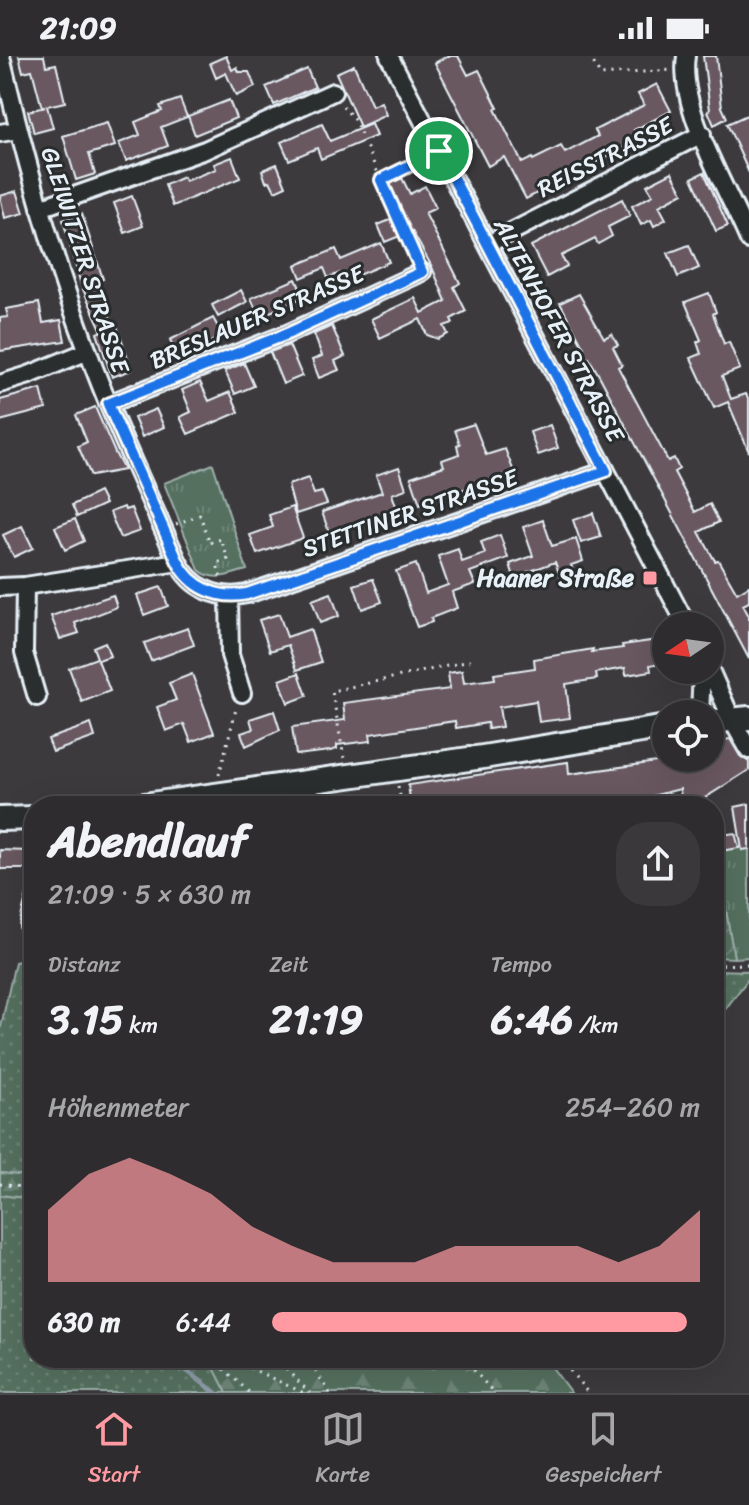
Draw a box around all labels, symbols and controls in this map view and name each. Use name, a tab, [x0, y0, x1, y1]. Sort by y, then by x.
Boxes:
text: 21:09	[40, 1, 117, 55]
street label: REISSTRASSE	[530, 104, 682, 209]
pin	[405, 117, 473, 185]
icon: arrive	[417, 129, 461, 173]
street label: GLEIWITZER STRASSE	[29, 141, 142, 380]
street label: ALTENHOFER STRASSE	[482, 209, 637, 451]
street label: BRESLAUER STRASSE	[143, 252, 372, 381]
street label: STETTINER STRASSE	[296, 456, 525, 570]
place label: Haaner Straße	[477, 557, 635, 599]
marker: Haaner Straße	[641, 569, 659, 587]
north arrow	[652, 612, 724, 684]
map controls	[652, 612, 724, 772]
button: locate	[652, 700, 724, 772]
text: Abendlauf	[48, 802, 248, 880]
button: share	[616, 822, 700, 906]
text: 21:09 · 5 × 630 m	[48, 871, 251, 917]
text: Distanz	[48, 945, 120, 984]
text: Zeit	[269, 945, 308, 984]
text: Tempo	[491, 945, 552, 984]
text: 3.15	[48, 984, 124, 1055]
text: 21:19	[269, 984, 363, 1055]
text: 6:46	[491, 984, 573, 1055]
text: km	[124, 1006, 158, 1045]
text: /km	[573, 1006, 618, 1045]
text: Höhenmeter	[48, 1084, 189, 1130]
text: 254–260 m	[565, 1084, 700, 1130]
text: 630 m	[48, 1299, 120, 1345]
text: 6:44	[176, 1299, 231, 1345]
tab: Start	[88, 1407, 140, 1494]
tab: Karte	[316, 1407, 370, 1494]
tab: Gespeichert	[545, 1407, 661, 1494]

